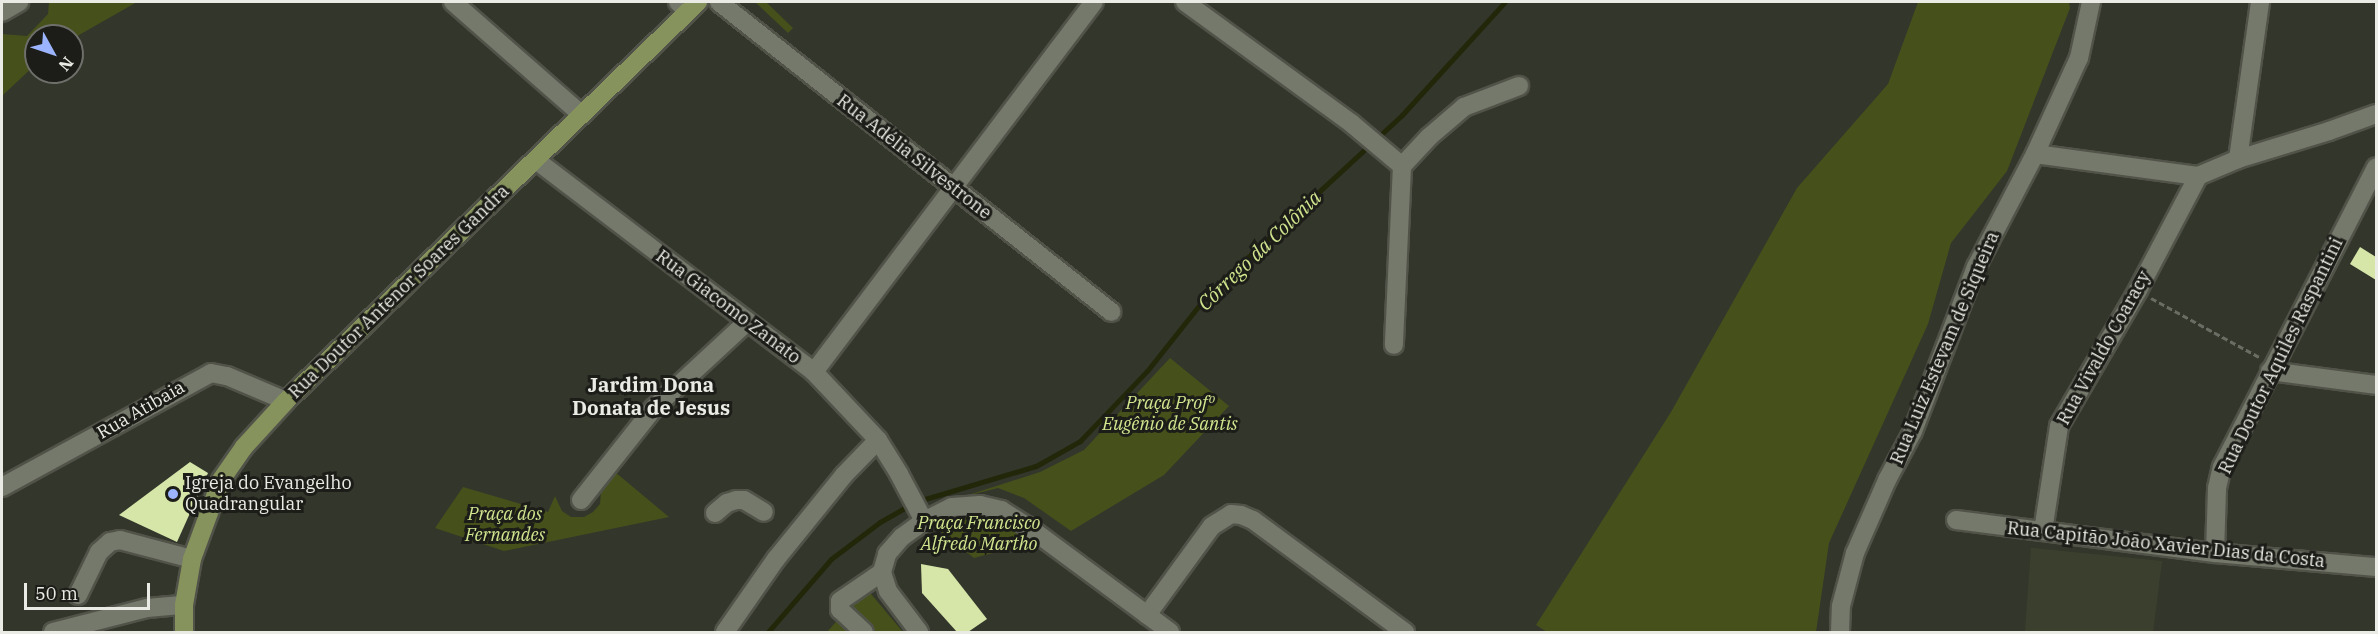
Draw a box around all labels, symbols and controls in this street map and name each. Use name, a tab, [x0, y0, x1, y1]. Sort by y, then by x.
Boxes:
north arrow	[24, 24, 84, 84]
text: N	[55, 53, 78, 76]
street label: Rua Adélia Silvestrone	[832, 90, 996, 224]
street label: Rua Doutor Antenor Soares Gandra	[284, 181, 514, 403]
water label: Córrego da Colônia	[1192, 185, 1326, 315]
street label: Rua Luiz Estevam de Siqueira	[1886, 228, 2004, 468]
street label: Rua Doutor Aquiles Raspantini	[2214, 234, 2348, 478]
street label: Rua Giacomo Zanato	[651, 246, 805, 368]
street label: Rua Vivaldo Coaracy	[2053, 267, 2155, 429]
district label: Jardim Dona Donata de Jesus	[572, 373, 730, 420]
street label: Rua Atibaia	[93, 376, 189, 444]
park label: Praça Profº Eugênio de Santis	[1102, 393, 1238, 436]
place label: Igreja do Evangelho Quadrangular	[185, 473, 352, 516]
marker: Igreja do Evangelho Quadrangular	[166, 487, 180, 501]
park label: Praça dos Fernandes	[465, 504, 545, 546]
park label: Praça Francisco Alfredo Martho	[918, 513, 1040, 556]
street label: Rua Capitão João Xavier Dias da Costa	[2006, 518, 2326, 572]
scale bar	[27, 571, 153, 609]
text: 50 m	[35, 582, 78, 605]

